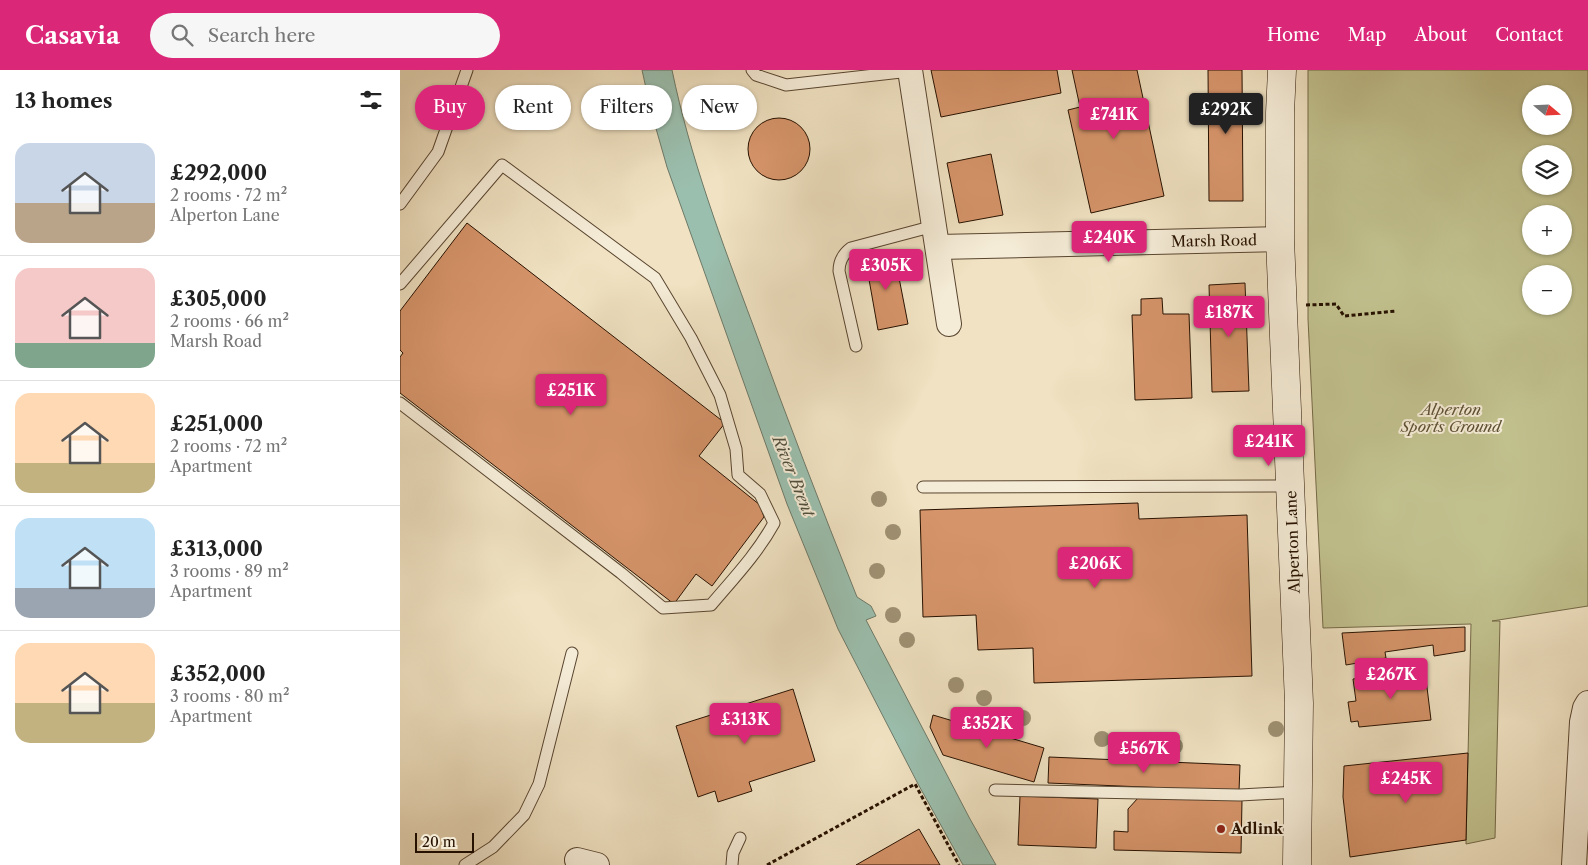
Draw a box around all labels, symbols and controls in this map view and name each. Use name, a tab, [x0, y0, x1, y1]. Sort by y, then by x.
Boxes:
search box	[150, 13, 500, 58]
text: Casavia	[25, 21, 120, 50]
icon: search	[168, 21, 196, 49]
text: Search here	[208, 24, 315, 47]
text: Home	[1267, 24, 1320, 46]
text: Map	[1348, 24, 1386, 46]
text: About	[1414, 24, 1467, 46]
text: Contact	[1495, 24, 1563, 46]
chip: Buy	[415, 85, 485, 130]
chip: Rent	[495, 85, 571, 130]
chip: Filters	[581, 85, 672, 130]
chip: New	[682, 85, 757, 130]
north arrow	[1522, 85, 1572, 135]
map controls	[1522, 85, 1572, 315]
icon: filters	[357, 86, 385, 114]
text: 13 homes	[15, 88, 113, 113]
pin: £292K	[1191, 92, 1261, 135]
pin: £741K	[1079, 98, 1149, 140]
text: £292K	[1200, 99, 1252, 119]
text: £741K	[1090, 104, 1138, 124]
button: layers	[1522, 145, 1572, 195]
text: £292,000	[170, 160, 267, 185]
icon: home	[55, 163, 115, 223]
text: 2 rooms · 72 m²	[170, 185, 287, 205]
text: Alperton Lane	[170, 205, 280, 225]
button: +	[1522, 205, 1572, 255]
pin: £240K	[1074, 220, 1144, 263]
text: £240K	[1083, 227, 1135, 247]
street label: Marsh Road	[1171, 230, 1257, 251]
pin: £305K	[851, 248, 921, 291]
text: £305K	[860, 255, 912, 275]
button: −	[1522, 265, 1572, 315]
text: £305,000	[170, 286, 267, 311]
icon: home	[55, 288, 115, 348]
pin: £187K	[1194, 296, 1264, 338]
text: £187K	[1205, 302, 1253, 322]
text: 2 rooms · 66 m²	[170, 311, 289, 331]
text: Marsh Road	[170, 331, 262, 351]
pin: £251K	[536, 374, 606, 416]
text: £251K	[546, 380, 596, 400]
park label: Alperton Sports Ground	[1400, 400, 1503, 436]
text: £251,000	[170, 411, 263, 436]
icon: home	[55, 413, 115, 473]
pin: £241K	[1234, 424, 1304, 467]
water label: River Brent	[768, 431, 820, 521]
text: £241K	[1244, 431, 1294, 451]
text: 2 rooms · 72 m²	[170, 436, 287, 456]
text: Apartment	[170, 456, 252, 476]
street label: Alperton Lane	[1281, 490, 1304, 595]
text: £313,000	[170, 536, 263, 561]
icon: home	[55, 538, 115, 598]
pin: £206K	[1060, 546, 1130, 589]
text: £206K	[1069, 553, 1121, 573]
text: 3 rooms · 89 m²	[170, 561, 289, 581]
text: Apartment	[170, 581, 252, 601]
pin: £267K	[1356, 658, 1426, 700]
text: £352,000	[170, 661, 266, 686]
icon: home	[55, 663, 115, 723]
text: £267K	[1366, 664, 1416, 684]
text: 3 rooms · 80 m²	[170, 686, 289, 706]
pin: £313K	[710, 702, 780, 745]
text: Apartment	[170, 706, 252, 726]
pin: £352K	[952, 706, 1022, 749]
text: £313K	[721, 709, 769, 729]
text: £352K	[962, 713, 1012, 733]
pin: £567K	[1109, 732, 1179, 774]
text: £567K	[1119, 738, 1169, 758]
pin: £245K	[1371, 762, 1441, 804]
text: £245K	[1380, 768, 1432, 788]
place label: Adlink	[1230, 819, 1284, 838]
marker: Adlink	[1215, 823, 1227, 835]
scale bar	[415, 830, 474, 853]
text: 20 m	[422, 833, 456, 851]

